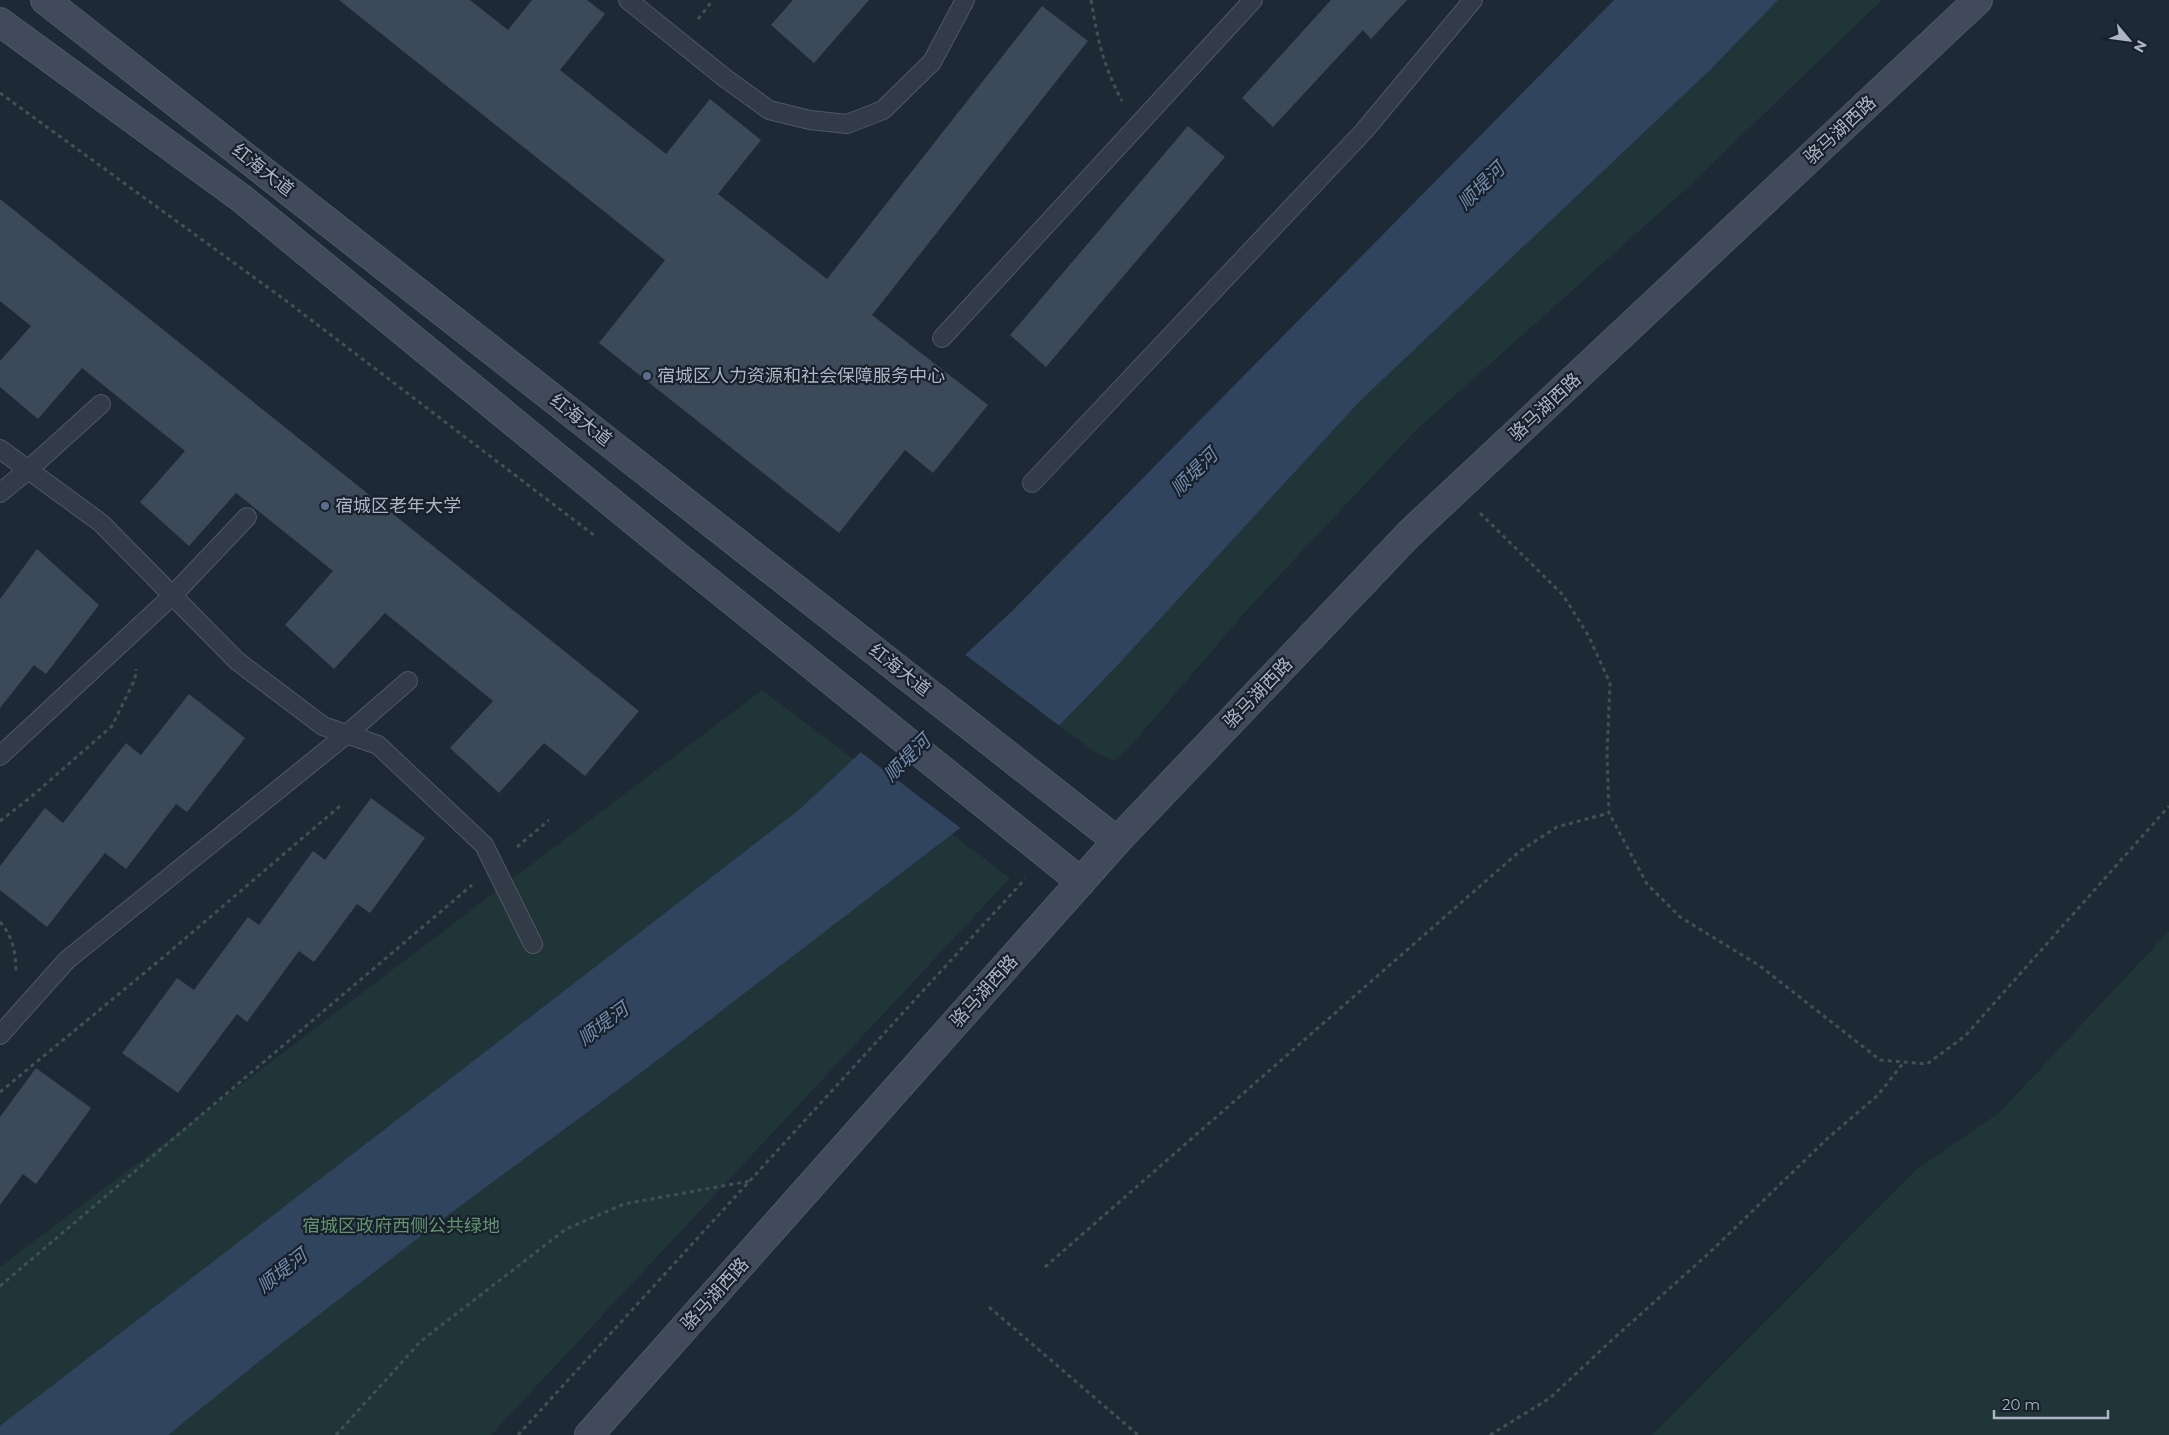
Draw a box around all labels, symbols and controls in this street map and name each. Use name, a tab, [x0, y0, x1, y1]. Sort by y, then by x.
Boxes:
north arrow	[2104, 15, 2154, 65]
text: N	[2130, 37, 2151, 56]
street label: 骆马湖西路	[1800, 91, 1880, 169]
street label: 红海大道	[228, 139, 298, 201]
water label: 顺堤河	[1453, 155, 1512, 214]
place label: 宿城区人力资源和社会保障服务中心	[657, 365, 945, 387]
street label: 骆马湖西路	[1505, 368, 1585, 446]
marker: 宿城区人力资源和社会保障服务中心	[641, 370, 653, 382]
street label: 红海大道	[546, 389, 616, 451]
water label: 顺堤河	[1166, 441, 1225, 500]
place label: 宿城区老年大学	[335, 495, 461, 517]
marker: 宿城区老年大学	[319, 500, 331, 512]
street label: 红海大道	[865, 639, 935, 701]
street label: 骆马湖西路	[1219, 653, 1297, 733]
water label: 顺堤河	[879, 727, 938, 786]
street label: 骆马湖西路	[946, 950, 1022, 1032]
water label: 顺堤河	[573, 995, 636, 1050]
park label: 宿城区政府西侧公共绿地	[302, 1215, 500, 1237]
water label: 顺堤河	[252, 1242, 315, 1298]
street label: 骆马湖西路	[677, 1253, 753, 1335]
scale bar	[1994, 1388, 2108, 1420]
text: 20 m	[2002, 1395, 2040, 1414]

